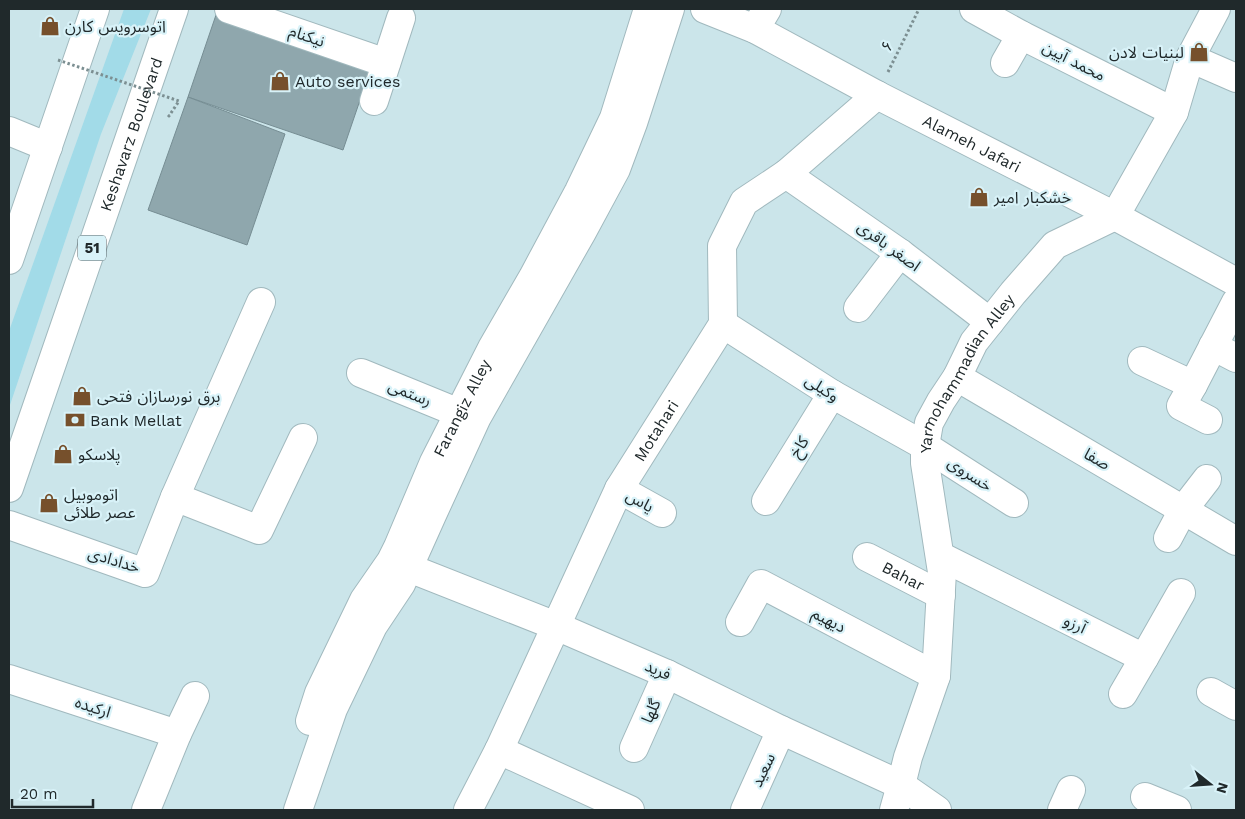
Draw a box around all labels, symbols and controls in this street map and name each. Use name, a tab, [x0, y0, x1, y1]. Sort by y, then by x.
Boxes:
shop icon: اتوسرویس کارن	[39, 15, 61, 37]
place label: اتوسرویس کارن	[65, 17, 166, 36]
street label: نیکنام	[286, 21, 327, 54]
street label: محمد آیین	[1039, 37, 1109, 85]
street label: ۶	[876, 38, 898, 54]
shop icon: لبنیات لادن	[1188, 41, 1210, 63]
place label: لبنیات لادن	[1109, 43, 1184, 62]
street label: Keshavarz Boulevard	[96, 55, 166, 214]
shop icon: Auto services	[269, 70, 291, 92]
place label: Auto services	[295, 72, 400, 91]
street label: Alameh Jafari	[920, 110, 1024, 176]
shop icon: خشکبار امیر	[968, 186, 990, 208]
place label: خشکبار امیر	[993, 188, 1071, 207]
street label: اصغر باقری	[854, 217, 924, 275]
road number: 51	[78, 236, 106, 260]
street label: Yarmohammadian Alley	[916, 289, 1019, 453]
street label: Farangiz Alley	[429, 355, 495, 460]
street label: وکیلی	[802, 370, 842, 406]
street label: رستمی	[386, 376, 434, 410]
shop icon: برق نورسازان فتحی	[71, 385, 93, 407]
place label: برق نورسازان فتحی	[97, 387, 220, 406]
street label: Motahari	[630, 396, 682, 465]
bank icon: Bank Mellat	[64, 409, 86, 431]
place label: Bank Mellat	[90, 411, 182, 430]
street label: کاخ	[785, 433, 816, 463]
shop icon: پلاسکو	[52, 443, 74, 465]
street label: صفا	[1081, 444, 1113, 474]
place label: پلاسکو	[78, 445, 121, 465]
street label: خسروی	[944, 453, 996, 495]
place label: اتوموبیل عصر طلائی	[64, 485, 136, 522]
street label: یاس	[623, 486, 657, 516]
shop icon: اتوموبیل عصر طلائی	[38, 492, 60, 514]
street label: خدادادی	[86, 543, 142, 577]
street label: Bahar	[879, 557, 928, 595]
street label: دیهیم	[807, 603, 849, 639]
street label: آرزو	[1061, 610, 1091, 638]
street label: فرید	[642, 656, 674, 684]
street label: ارکیده	[73, 692, 113, 722]
street label: گلها	[637, 696, 665, 726]
street label: سعید	[747, 750, 779, 790]
north arrow	[1185, 759, 1235, 809]
scale bar	[12, 776, 94, 808]
text: N	[1213, 781, 1232, 795]
text: 20 m	[20, 785, 58, 803]

